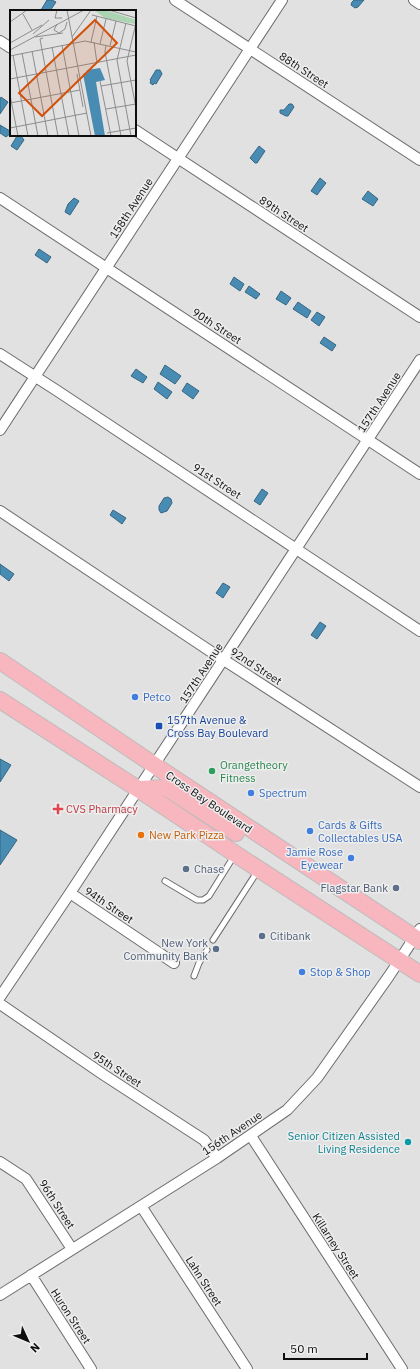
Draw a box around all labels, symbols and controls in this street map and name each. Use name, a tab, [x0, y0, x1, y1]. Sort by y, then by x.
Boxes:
inset map	[10, 10, 136, 136]
street label: 88th Street	[277, 49, 331, 91]
street label: 158th Avenue	[106, 175, 156, 241]
street label: 89th Street	[257, 193, 311, 235]
street label: 90th Street	[190, 305, 244, 347]
street label: 157th Avenue	[354, 369, 404, 435]
street label: 91st Street	[190, 460, 244, 502]
street label: 157th Avenue	[176, 640, 226, 706]
street label: 92nd Street	[228, 644, 284, 688]
place label: Petco	[143, 690, 171, 704]
marker: Petco	[130, 692, 140, 702]
place label: 157th Avenue & Cross Bay Boulevard	[167, 713, 268, 740]
marker: 157th Avenue & Cross Bay Boulevard	[154, 721, 164, 731]
place label: Orangetheory Fitness	[220, 758, 288, 785]
marker: Orangetheory Fitness	[207, 766, 217, 776]
street label: Cross Bay Boulevard	[163, 768, 255, 836]
place label: Spectrum	[259, 786, 307, 800]
marker: Spectrum	[246, 788, 256, 798]
place label: CVS Pharmacy	[66, 802, 138, 816]
marker: CVS Pharmacy	[53, 804, 63, 814]
place label: Cards & Gifts Collectables USA	[318, 818, 403, 845]
marker: Cards & Gifts Collectables USA	[305, 826, 315, 836]
place label: New Park Pizza	[149, 828, 224, 842]
marker: New Park Pizza	[136, 830, 146, 840]
place label: Jamie Rose Eyewear	[286, 845, 343, 872]
marker: Jamie Rose Eyewear	[346, 853, 356, 863]
place label: Chase	[194, 862, 224, 876]
marker: Chase	[181, 864, 191, 874]
place label: Flagstar Bank	[320, 881, 388, 895]
marker: Flagstar Bank	[391, 883, 401, 893]
street label: 94th Street	[82, 884, 136, 927]
place label: Citibank	[270, 929, 311, 943]
marker: Citibank	[257, 931, 267, 941]
place label: New York Community Bank	[124, 936, 208, 963]
marker: New York Community Bank	[211, 944, 221, 954]
place label: Stop & Shop	[310, 965, 371, 979]
marker: Stop & Shop	[297, 967, 307, 977]
street label: 95th Street	[90, 1048, 144, 1090]
street label: 156th Avenue	[199, 1108, 265, 1158]
place label: Senior Citizen Assisted Living Residence	[288, 1129, 400, 1156]
marker: Senior Citizen Assisted Living Residence	[403, 1137, 413, 1147]
street label: 96th Street	[36, 1177, 78, 1231]
street label: Killarney Street	[309, 1210, 363, 1282]
street label: Lahn Street	[183, 1253, 225, 1309]
street label: Huron Street	[48, 1286, 94, 1346]
north arrow	[8, 1321, 48, 1361]
scale bar	[284, 1335, 367, 1361]
text: N	[27, 1340, 43, 1356]
text: 50 m	[290, 1341, 318, 1356]

